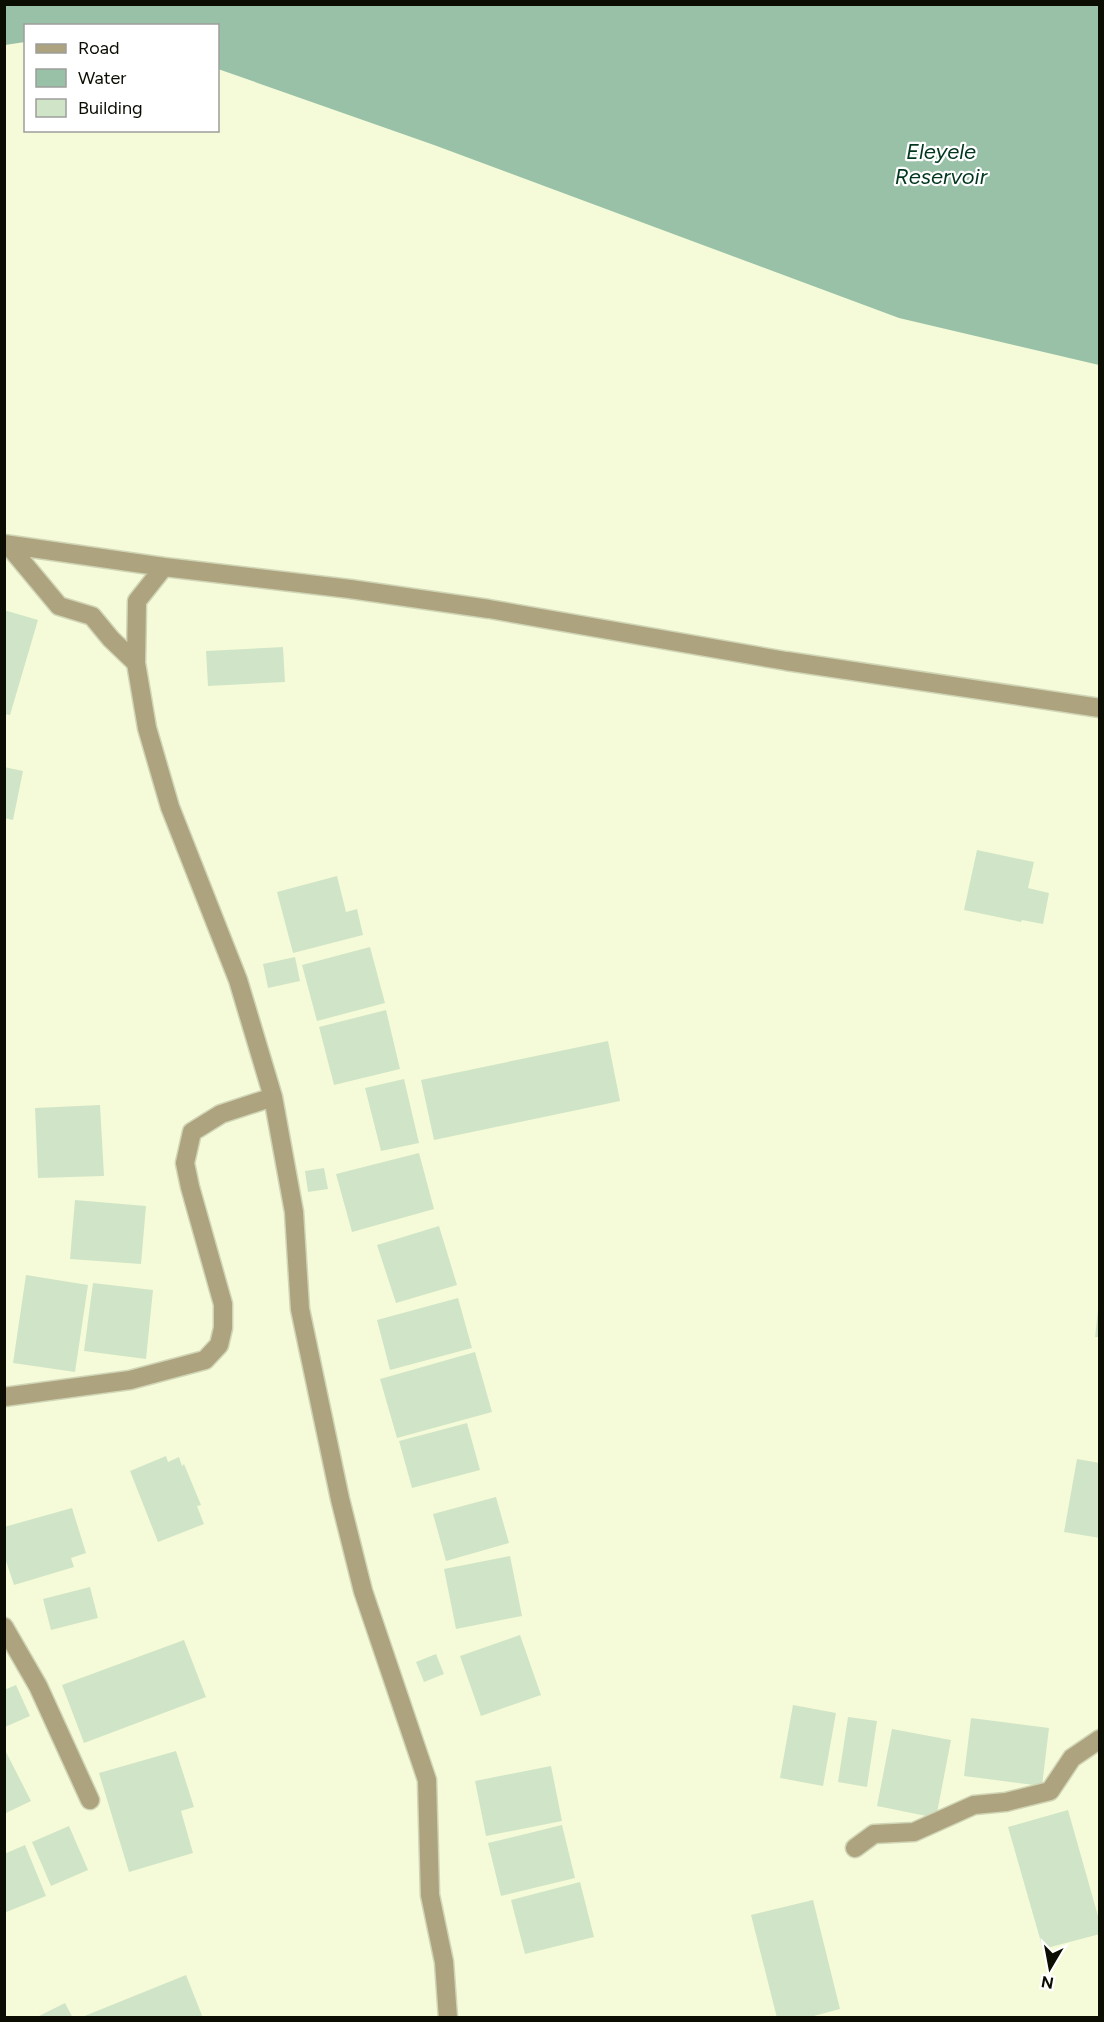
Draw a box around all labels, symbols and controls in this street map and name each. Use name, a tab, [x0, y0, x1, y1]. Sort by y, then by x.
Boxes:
legend	[24, 24, 219, 132]
text: Road	[78, 37, 119, 59]
text: Water	[78, 67, 126, 89]
text: Building	[78, 97, 143, 119]
water label: Eleyele Reservoir	[895, 138, 989, 190]
north arrow	[1020, 1938, 1080, 1998]
text: N	[1040, 1972, 1055, 1993]

